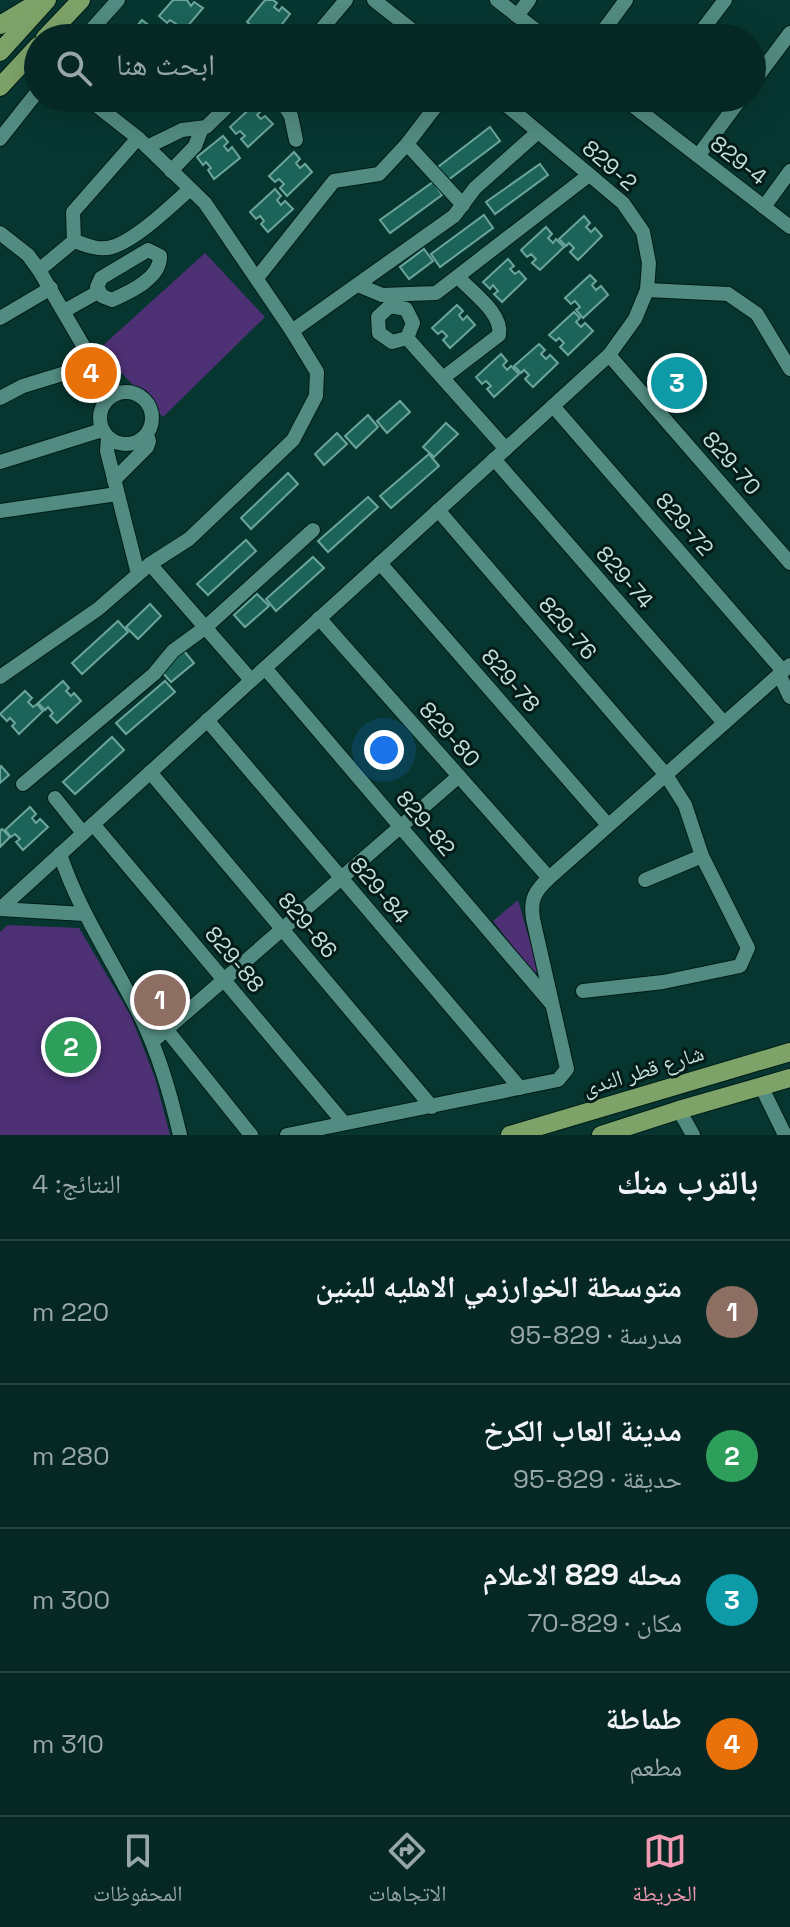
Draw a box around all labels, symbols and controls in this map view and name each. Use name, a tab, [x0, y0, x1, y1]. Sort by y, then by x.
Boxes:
search box	[24, 24, 766, 112]
text: ابحث هنا	[116, 45, 215, 84]
icon: search	[52, 46, 96, 90]
street label: 829-4	[705, 129, 773, 191]
street label: 829-2	[577, 134, 643, 196]
pin: 4	[65, 343, 117, 403]
pin: 3	[651, 353, 703, 413]
street label: 829-70	[697, 425, 767, 501]
street label: 829-72	[650, 487, 720, 561]
street label: 829-74	[590, 540, 660, 614]
street label: 829-76	[533, 591, 603, 665]
street label: 829-78	[476, 642, 546, 718]
street label: 829-80	[413, 696, 487, 772]
your location	[364, 730, 404, 770]
street label: 829-82	[390, 784, 462, 862]
street label: 829-84	[344, 851, 416, 929]
street label: 829-86	[272, 886, 344, 964]
street label: 829-88	[199, 920, 271, 998]
pin: 1	[134, 970, 186, 1030]
pin: 2	[45, 1017, 97, 1077]
street label: شارع قطر الندى	[579, 1038, 707, 1102]
text: بالقرب منك	[617, 1161, 758, 1204]
text: النتائج: 4	[32, 1167, 121, 1201]
text: متوسطة الخوارزمي الاهليه للبنين	[315, 1267, 682, 1306]
text: 220 m	[32, 1295, 109, 1329]
text: 1	[726, 1295, 738, 1329]
text: مدرسة · 829-95	[510, 1318, 682, 1352]
text: مدينة العاب الكرخ	[483, 1411, 682, 1450]
text: 280 m	[32, 1439, 110, 1473]
text: 2	[724, 1439, 740, 1473]
text: حديقة · 829-95	[513, 1462, 682, 1496]
text: محله 829 الاعلام	[483, 1555, 682, 1594]
text: 300 m	[32, 1583, 110, 1617]
text: 3	[724, 1583, 740, 1617]
text: مكان · 829-70	[527, 1606, 682, 1640]
text: طماطة	[605, 1699, 682, 1738]
text: 310 m	[32, 1727, 104, 1761]
text: 4	[724, 1727, 740, 1761]
text: مطعم	[629, 1750, 682, 1784]
tab: المحفوظات	[93, 1829, 182, 1915]
tab: الاتجاهات	[368, 1829, 446, 1915]
tab: الخريطة	[632, 1829, 697, 1915]

